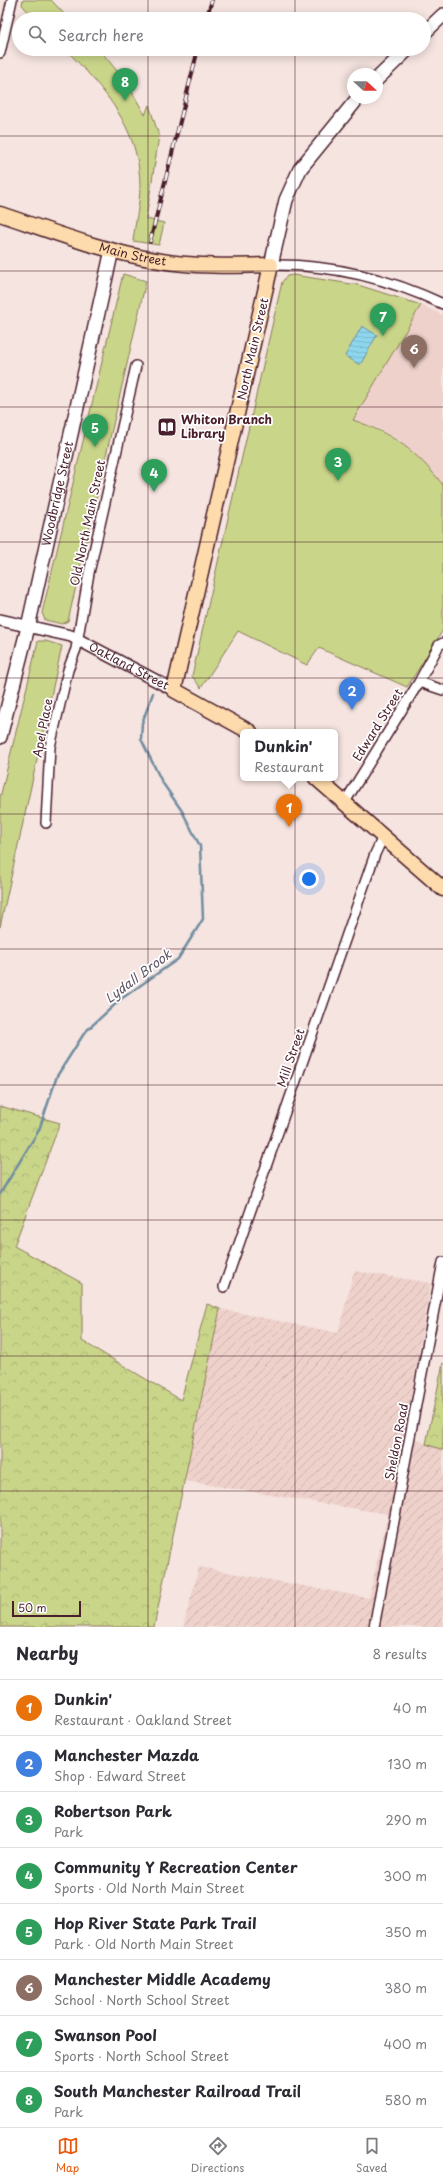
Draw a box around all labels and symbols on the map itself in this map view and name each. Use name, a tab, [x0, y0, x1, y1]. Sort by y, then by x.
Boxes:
pin: 8	[112, 68, 138, 101]
north arrow	[347, 68, 383, 104]
street label: Main Street	[97, 237, 168, 270]
street label: North Main Street	[232, 296, 273, 402]
pin: 7	[370, 303, 396, 336]
pin: 6	[401, 335, 427, 368]
place label: Whiton Branch Library	[181, 410, 272, 442]
pin: 5	[82, 414, 108, 447]
library icon: Whiton Branch Library	[156, 416, 178, 438]
street label: Woodbridge Street	[36, 439, 77, 548]
pin: 3	[325, 448, 351, 481]
street label: Old North Main Street	[65, 458, 109, 587]
pin: 4	[141, 459, 167, 492]
street label: Oakland Street	[86, 637, 173, 694]
pin: 2	[339, 677, 365, 710]
street label: Edward Street	[348, 685, 407, 764]
street label: Apel Place	[28, 697, 57, 759]
pin: 1	[276, 794, 302, 827]
your location	[299, 869, 319, 889]
water label: Lydall Brook	[101, 944, 175, 1007]
street label: Mill Street	[272, 1026, 309, 1089]
street label: Sheldon Road	[380, 1402, 412, 1482]
scale bar	[12, 1599, 81, 1618]

